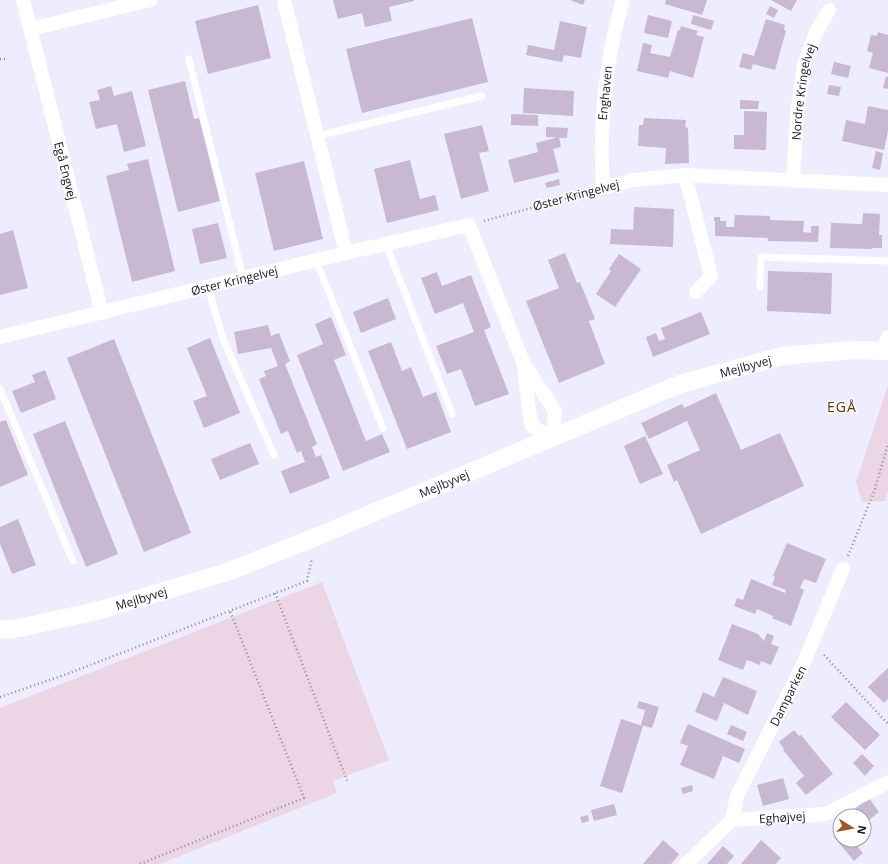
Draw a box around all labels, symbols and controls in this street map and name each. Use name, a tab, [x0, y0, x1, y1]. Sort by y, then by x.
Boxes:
street label: Nordre Kringelvej	[787, 41, 819, 141]
street label: Enghaven	[594, 65, 616, 121]
street label: Egå Engvej	[51, 140, 82, 201]
street label: Øster Kringelvej	[531, 175, 621, 215]
street label: Øster Kringelvej	[189, 261, 279, 299]
street label: Mejlbyvej	[718, 351, 773, 381]
district label: EGÅ	[827, 397, 857, 416]
street label: Mejlbyvej	[416, 465, 471, 501]
street label: Mejlbyvej	[113, 582, 169, 614]
street label: Damparken	[765, 662, 810, 729]
street label: Eghøjvej	[758, 807, 806, 827]
north arrow	[832, 808, 872, 848]
text: N	[854, 824, 871, 836]

